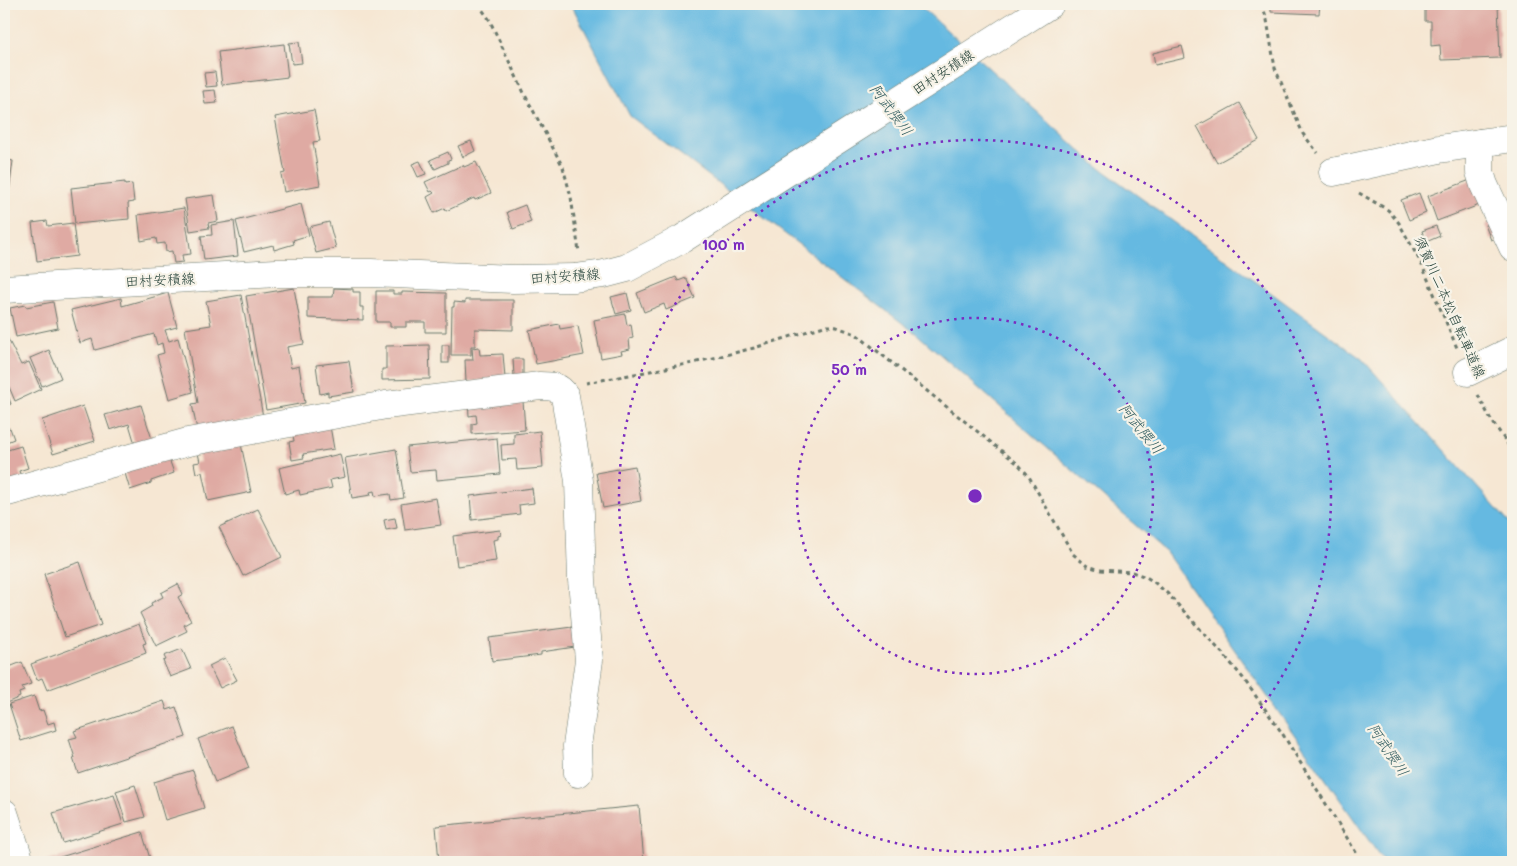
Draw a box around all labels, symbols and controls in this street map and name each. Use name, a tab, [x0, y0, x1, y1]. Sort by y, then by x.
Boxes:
street label: 田村安積線	[908, 45, 977, 99]
water label: 阿武隈川	[866, 79, 918, 139]
street label: 須賀川二本松自転車道線	[1410, 233, 1490, 381]
text: 100 m	[701, 234, 745, 254]
street label: 田村安積線	[529, 264, 601, 287]
street label: 田村安積線	[125, 268, 195, 291]
text: 50 m	[831, 359, 867, 379]
water label: 阿武隈川	[1115, 399, 1168, 458]
centre of rings	[966, 487, 984, 505]
water label: 阿武隈川	[1364, 719, 1414, 780]

